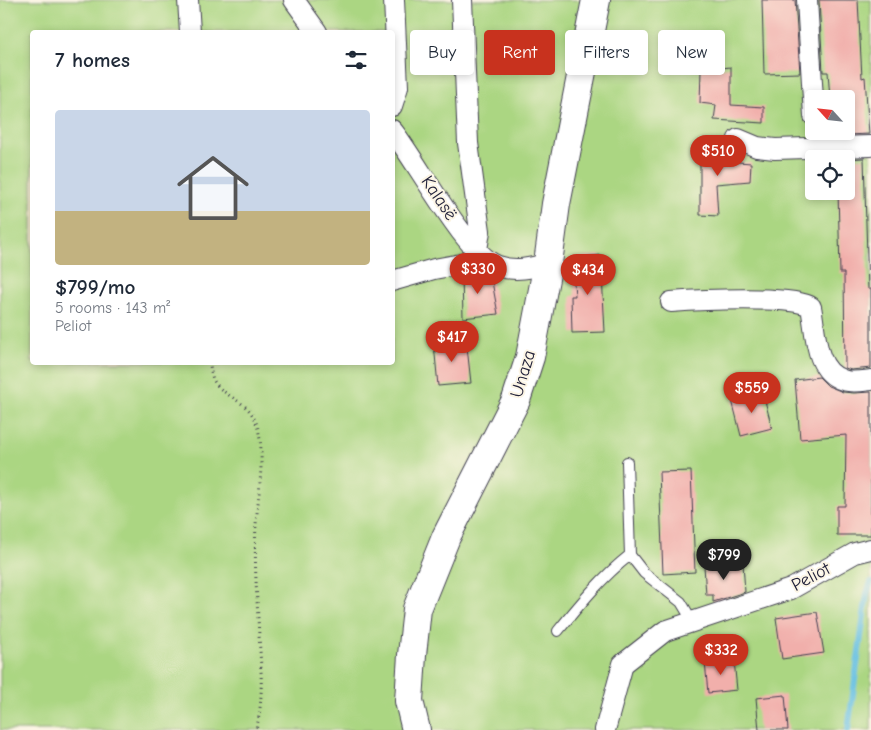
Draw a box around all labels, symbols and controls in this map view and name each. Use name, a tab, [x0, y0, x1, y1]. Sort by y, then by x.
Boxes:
chip: Buy	[410, 30, 474, 75]
chip: Rent	[484, 30, 555, 75]
chip: Filters	[565, 30, 648, 75]
chip: New	[658, 30, 725, 75]
icon: filters	[342, 46, 370, 74]
text: 7 homes	[55, 48, 130, 72]
north arrow	[805, 90, 855, 140]
map controls	[805, 90, 855, 200]
pin: $510	[688, 134, 748, 177]
text: $510	[701, 142, 735, 160]
icon: home	[168, 143, 258, 233]
button: locate	[805, 150, 855, 200]
street label: Kalasë	[417, 172, 461, 224]
pin: $330	[448, 252, 508, 295]
pin: $434	[558, 254, 618, 296]
text: $330	[461, 260, 495, 278]
text: $434	[572, 261, 604, 279]
text: $799/mo	[55, 275, 135, 299]
text: 5 rooms · 143 m²	[55, 299, 170, 317]
text: Peliot	[55, 317, 91, 335]
pin: $417	[422, 320, 482, 363]
text: $417	[437, 328, 467, 346]
street label: Unaza	[506, 348, 540, 400]
pin: $559	[722, 372, 782, 414]
text: $559	[735, 379, 770, 397]
pin: $799	[694, 538, 754, 581]
text: $799	[707, 546, 741, 564]
street label: Peliot	[788, 558, 835, 596]
pin: $332	[691, 634, 751, 676]
text: $332	[704, 641, 738, 659]

